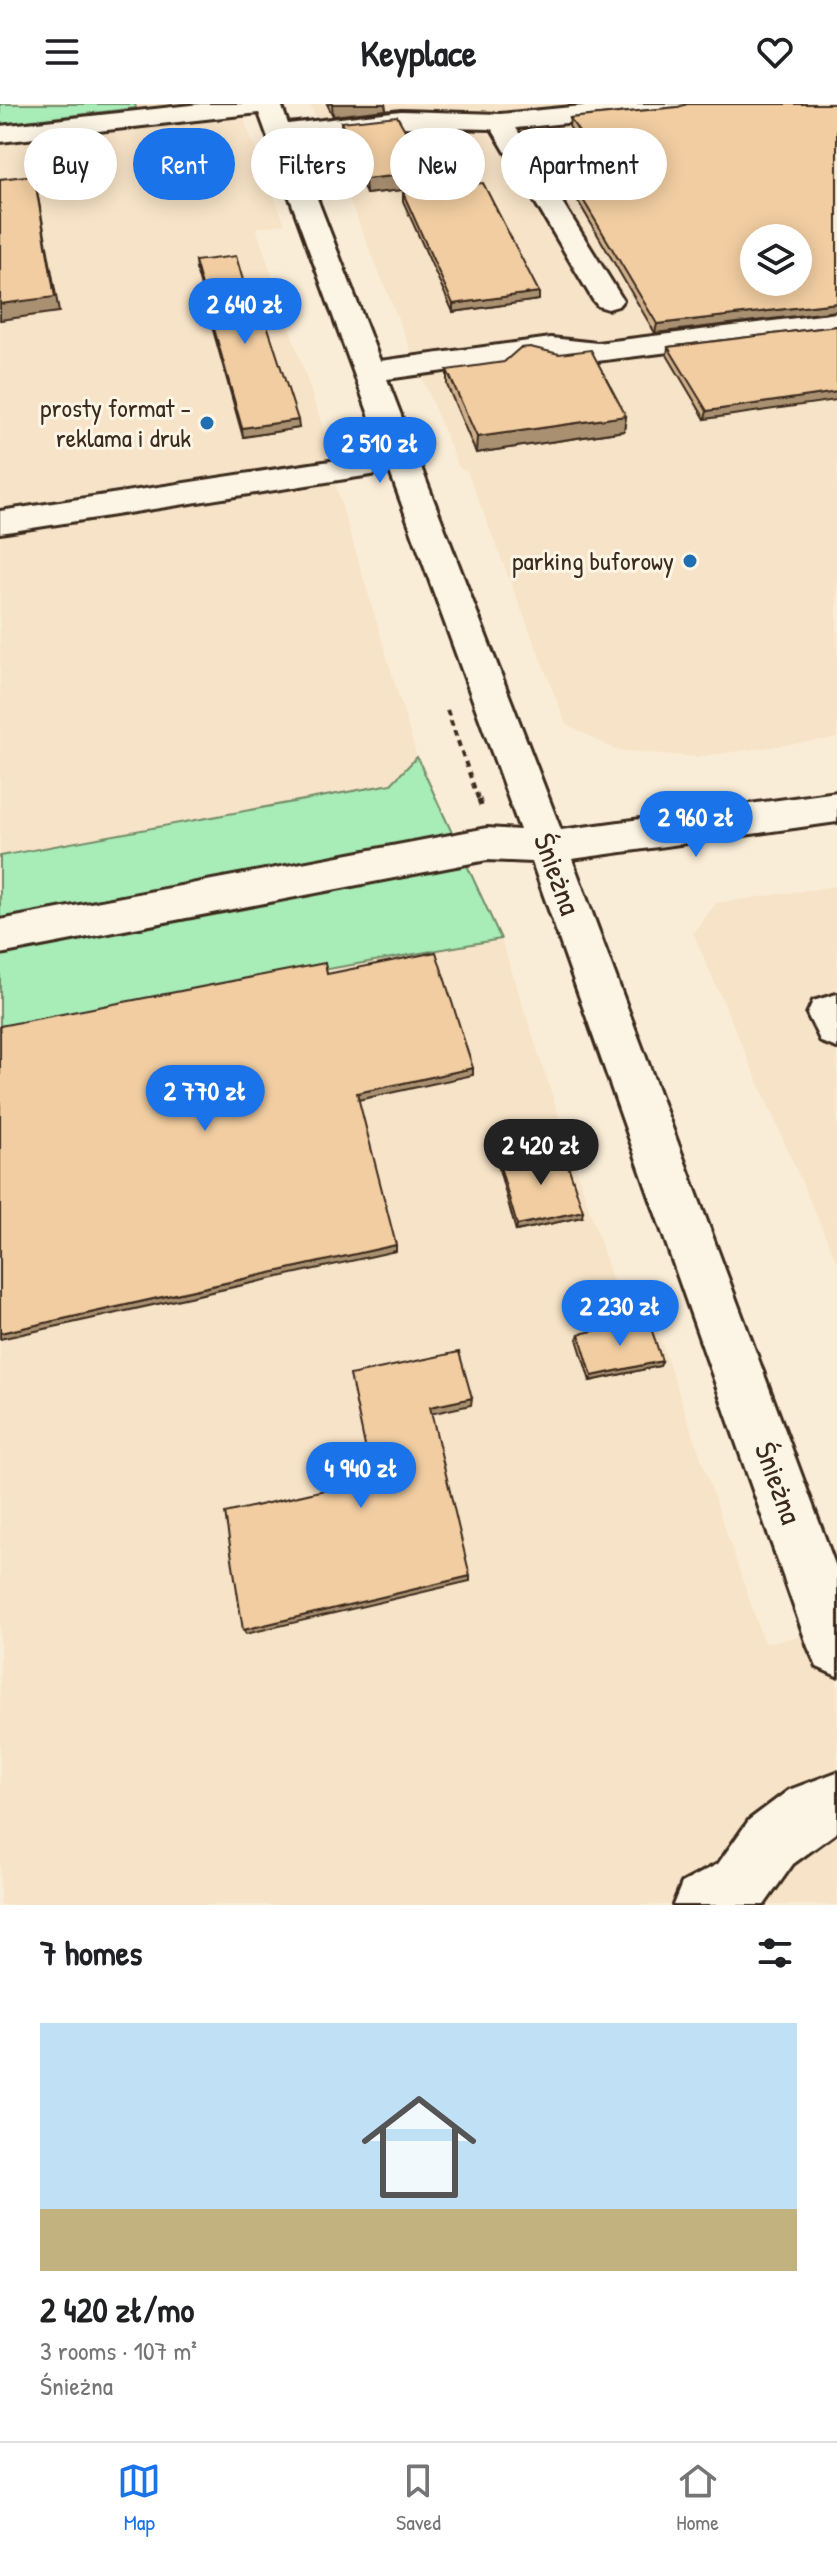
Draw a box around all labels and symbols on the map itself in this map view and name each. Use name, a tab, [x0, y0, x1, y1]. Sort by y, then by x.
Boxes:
pin: 2 640 zł	[162, 278, 328, 346]
place label: prosty format - reklama i druk	[40, 390, 191, 455]
marker: prosty format - reklama i druk	[198, 414, 216, 432]
pin: 2 510 zł	[297, 417, 463, 485]
place label: parking buforowy	[512, 543, 674, 578]
marker: parking buforowy	[681, 552, 699, 570]
pin: 2 960 zł	[613, 791, 779, 859]
street label: Śnieżna	[525, 827, 591, 920]
pin: 2 770 zł	[122, 1065, 288, 1133]
pin: 2 420 zł	[458, 1119, 624, 1187]
pin: 2 230 zł	[537, 1280, 703, 1348]
street label: Śnieżna	[746, 1436, 812, 1529]
pin: 4 940 zł	[278, 1442, 444, 1510]

